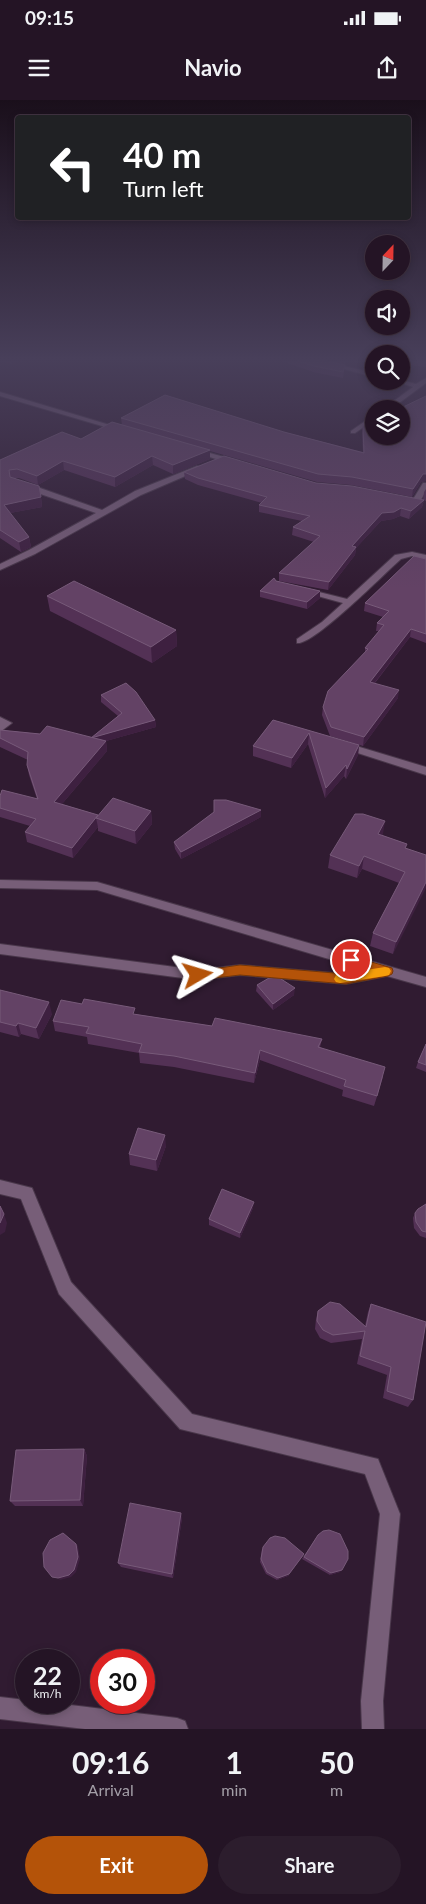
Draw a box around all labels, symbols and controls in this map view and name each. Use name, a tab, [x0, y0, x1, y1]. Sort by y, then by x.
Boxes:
text: 09:15	[25, 6, 74, 29]
icon: menu	[25, 54, 53, 82]
text: Navio	[184, 54, 242, 81]
icon: share	[373, 54, 401, 82]
text: 40 m	[123, 133, 201, 175]
icon: left	[40, 135, 105, 200]
text: Turn left	[123, 175, 204, 202]
north arrow	[365, 235, 410, 280]
map controls	[365, 235, 410, 445]
button: sound	[365, 290, 410, 335]
button: search	[365, 345, 410, 390]
button: layers	[365, 400, 410, 445]
pin	[330, 939, 372, 981]
icon: arrive	[337, 946, 365, 974]
position arrow	[171, 948, 223, 1000]
speed limit sign: 30	[90, 1649, 155, 1714]
text: 22	[33, 1660, 62, 1690]
text: km/h	[33, 1686, 62, 1701]
text: 09:16	[72, 1744, 149, 1780]
text: 1	[226, 1744, 243, 1780]
text: 50	[319, 1744, 354, 1780]
text: Arrival	[88, 1780, 134, 1799]
text: min	[221, 1780, 247, 1799]
text: m	[330, 1780, 343, 1799]
button: Exit	[25, 1836, 208, 1894]
button: Share	[218, 1836, 401, 1894]

